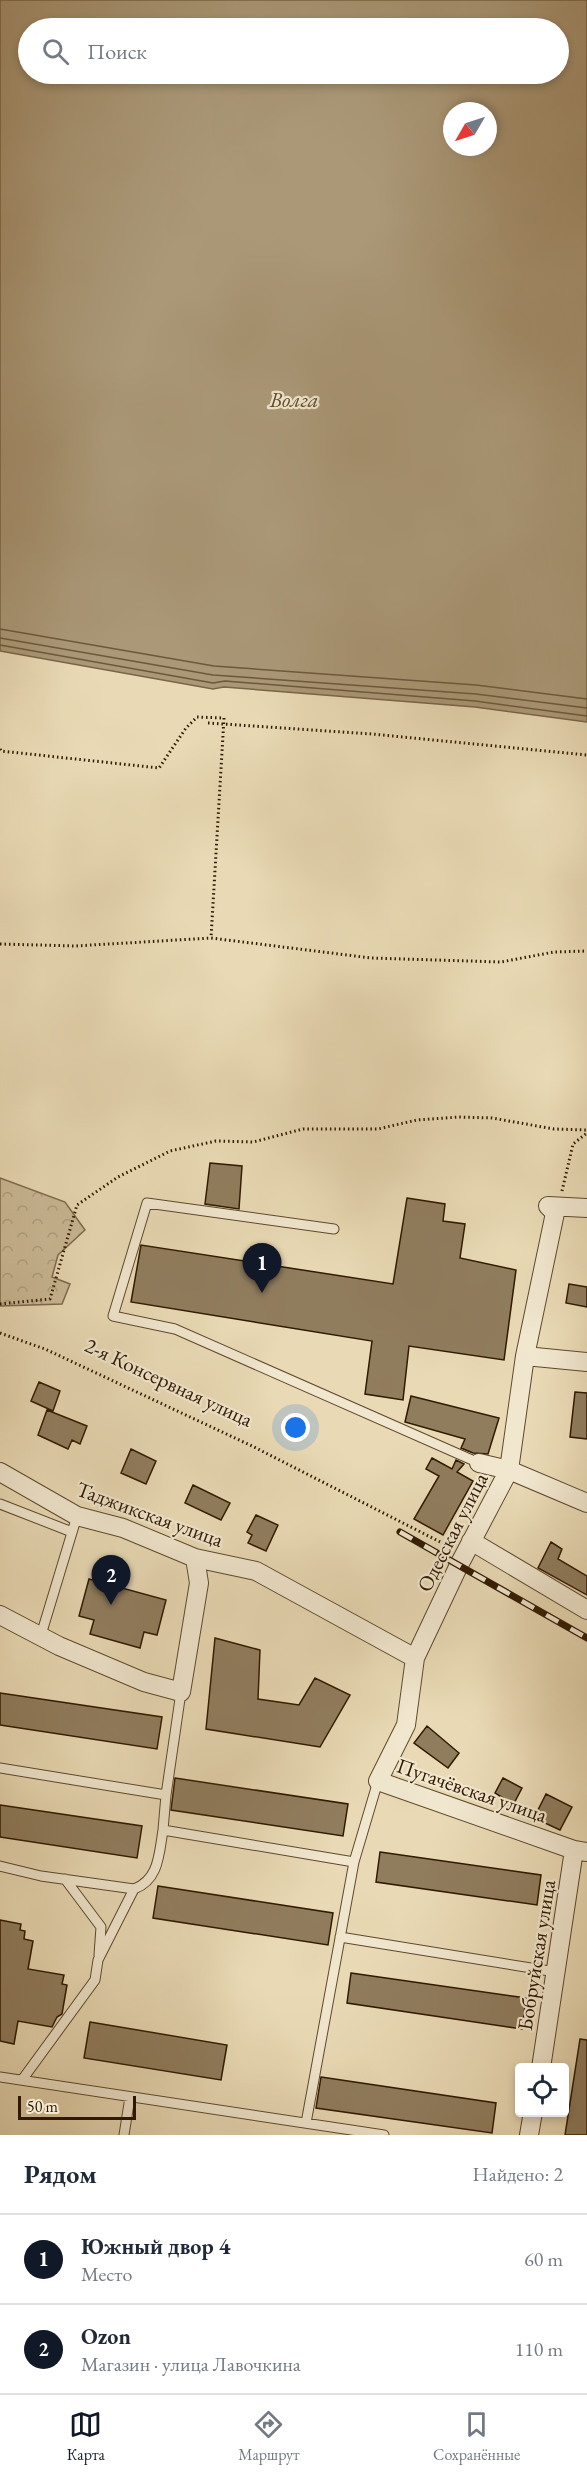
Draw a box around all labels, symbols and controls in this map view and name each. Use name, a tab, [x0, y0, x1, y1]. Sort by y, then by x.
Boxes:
search box	[18, 18, 569, 84]
icon: search	[39, 35, 72, 68]
text: Поиск	[87, 37, 147, 66]
north arrow	[443, 102, 497, 156]
water label: Волга	[268, 385, 319, 414]
pin: 1	[242, 1244, 282, 1293]
street label: 2-я Консервная улица	[81, 1331, 258, 1433]
your location	[281, 1413, 310, 1442]
street label: Одесская улица	[410, 1467, 494, 1596]
street label: Таджикская улица	[73, 1475, 228, 1553]
pin: 2	[92, 1556, 130, 1605]
street label: Пугачёвская улица	[393, 1752, 551, 1829]
street label: Бобруйская улица	[511, 1877, 561, 2032]
map controls	[515, 2063, 569, 2117]
button: locate	[515, 2063, 569, 2117]
scale bar	[18, 2093, 136, 2120]
text: 50 m	[27, 2096, 58, 2117]
text: Рядом	[24, 2157, 97, 2191]
text: Найдено: 2	[472, 2161, 563, 2187]
text: Южный двор 4	[81, 2232, 230, 2261]
text: 1	[38, 2246, 49, 2272]
text: 60 m	[524, 2246, 563, 2272]
text: Место	[81, 2261, 132, 2287]
text: Ozon	[81, 2322, 131, 2351]
text: 2	[38, 2336, 49, 2362]
text: 110 m	[515, 2336, 563, 2362]
text: Магазин · улица Лавочкина	[81, 2351, 301, 2377]
tab: Карта	[67, 2408, 105, 2465]
tab: Маршрут	[238, 2408, 300, 2465]
tab: Сохранённые	[433, 2408, 520, 2465]

